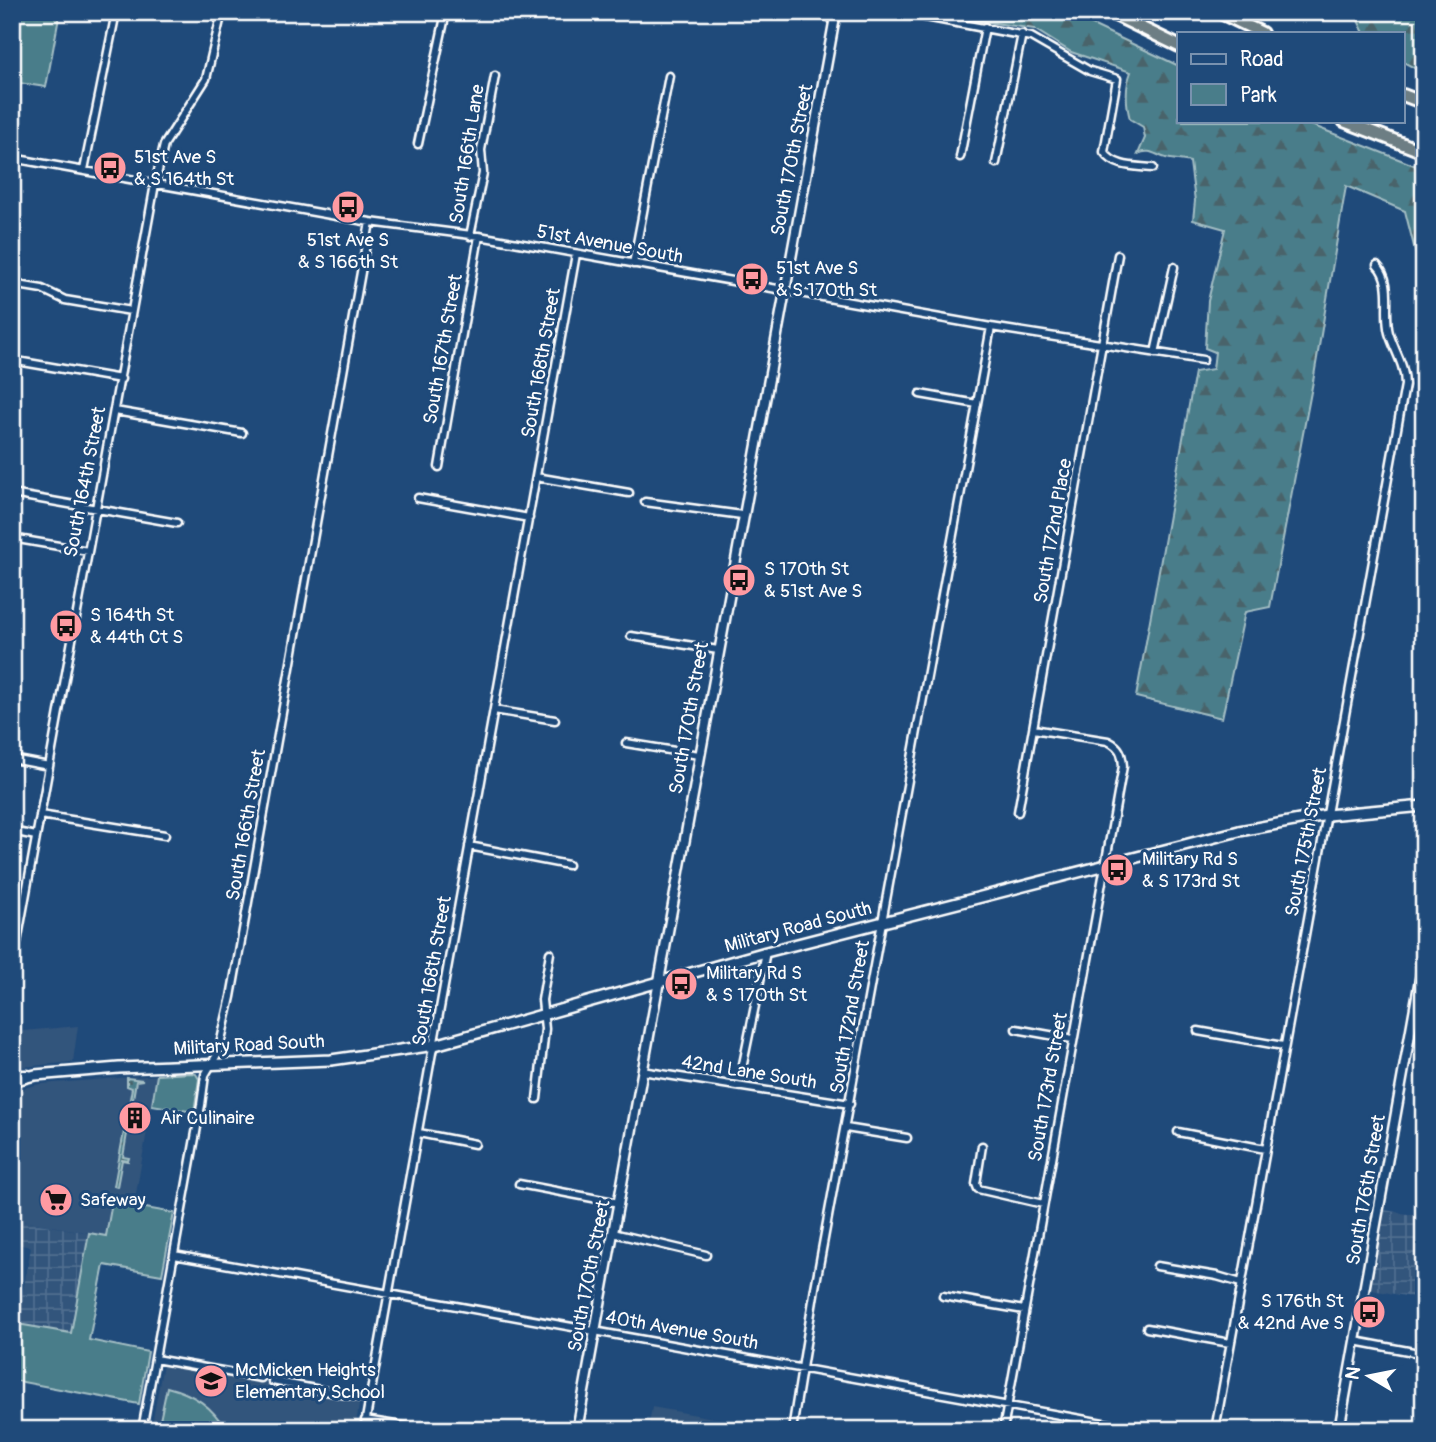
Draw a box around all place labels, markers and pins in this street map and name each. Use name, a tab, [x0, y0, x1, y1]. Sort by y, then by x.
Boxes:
place label: 51st Ave S & S 164th St	[134, 145, 234, 191]
bus stop icon: 51st Ave S & S 164th St	[91, 149, 129, 187]
bus stop icon: 51st Ave S & S 166th St	[329, 188, 367, 226]
place label: 51st Ave S & S 166th St	[298, 228, 398, 274]
place label: 51st Ave S & S 170th St	[776, 256, 877, 302]
bus stop icon: 51st Ave S & S 170th St	[733, 260, 771, 298]
place label: S 170th St & 51st Ave S	[764, 557, 862, 603]
bus stop icon: S 170th St & 51st Ave S	[720, 561, 758, 599]
place label: S 164th St & 44th Ct S	[90, 603, 183, 649]
bus stop icon: S 164th St & 44th Ct S	[47, 607, 85, 645]
place label: Military Rd S & S 173rd St	[1142, 847, 1240, 893]
bus stop icon: Military Rd S & S 173rd St	[1098, 851, 1136, 889]
place label: Military Rd S & S 170th St	[706, 961, 807, 1007]
bus stop icon: Military Rd S & S 170th St	[662, 965, 700, 1003]
building icon: Air Culinaire	[116, 1099, 154, 1137]
place label: Air Culinaire	[160, 1106, 255, 1130]
supermarket icon: Safeway	[37, 1181, 75, 1219]
place label: Safeway	[80, 1188, 146, 1212]
place label: S 176th St & 42nd Ave S	[1238, 1289, 1344, 1335]
bus stop icon: S 176th St & 42nd Ave S	[1350, 1293, 1388, 1331]
place label: McMicken Heights Elementary School	[235, 1358, 385, 1404]
school or university icon: McMicken Heights Elementary School	[192, 1362, 230, 1400]

